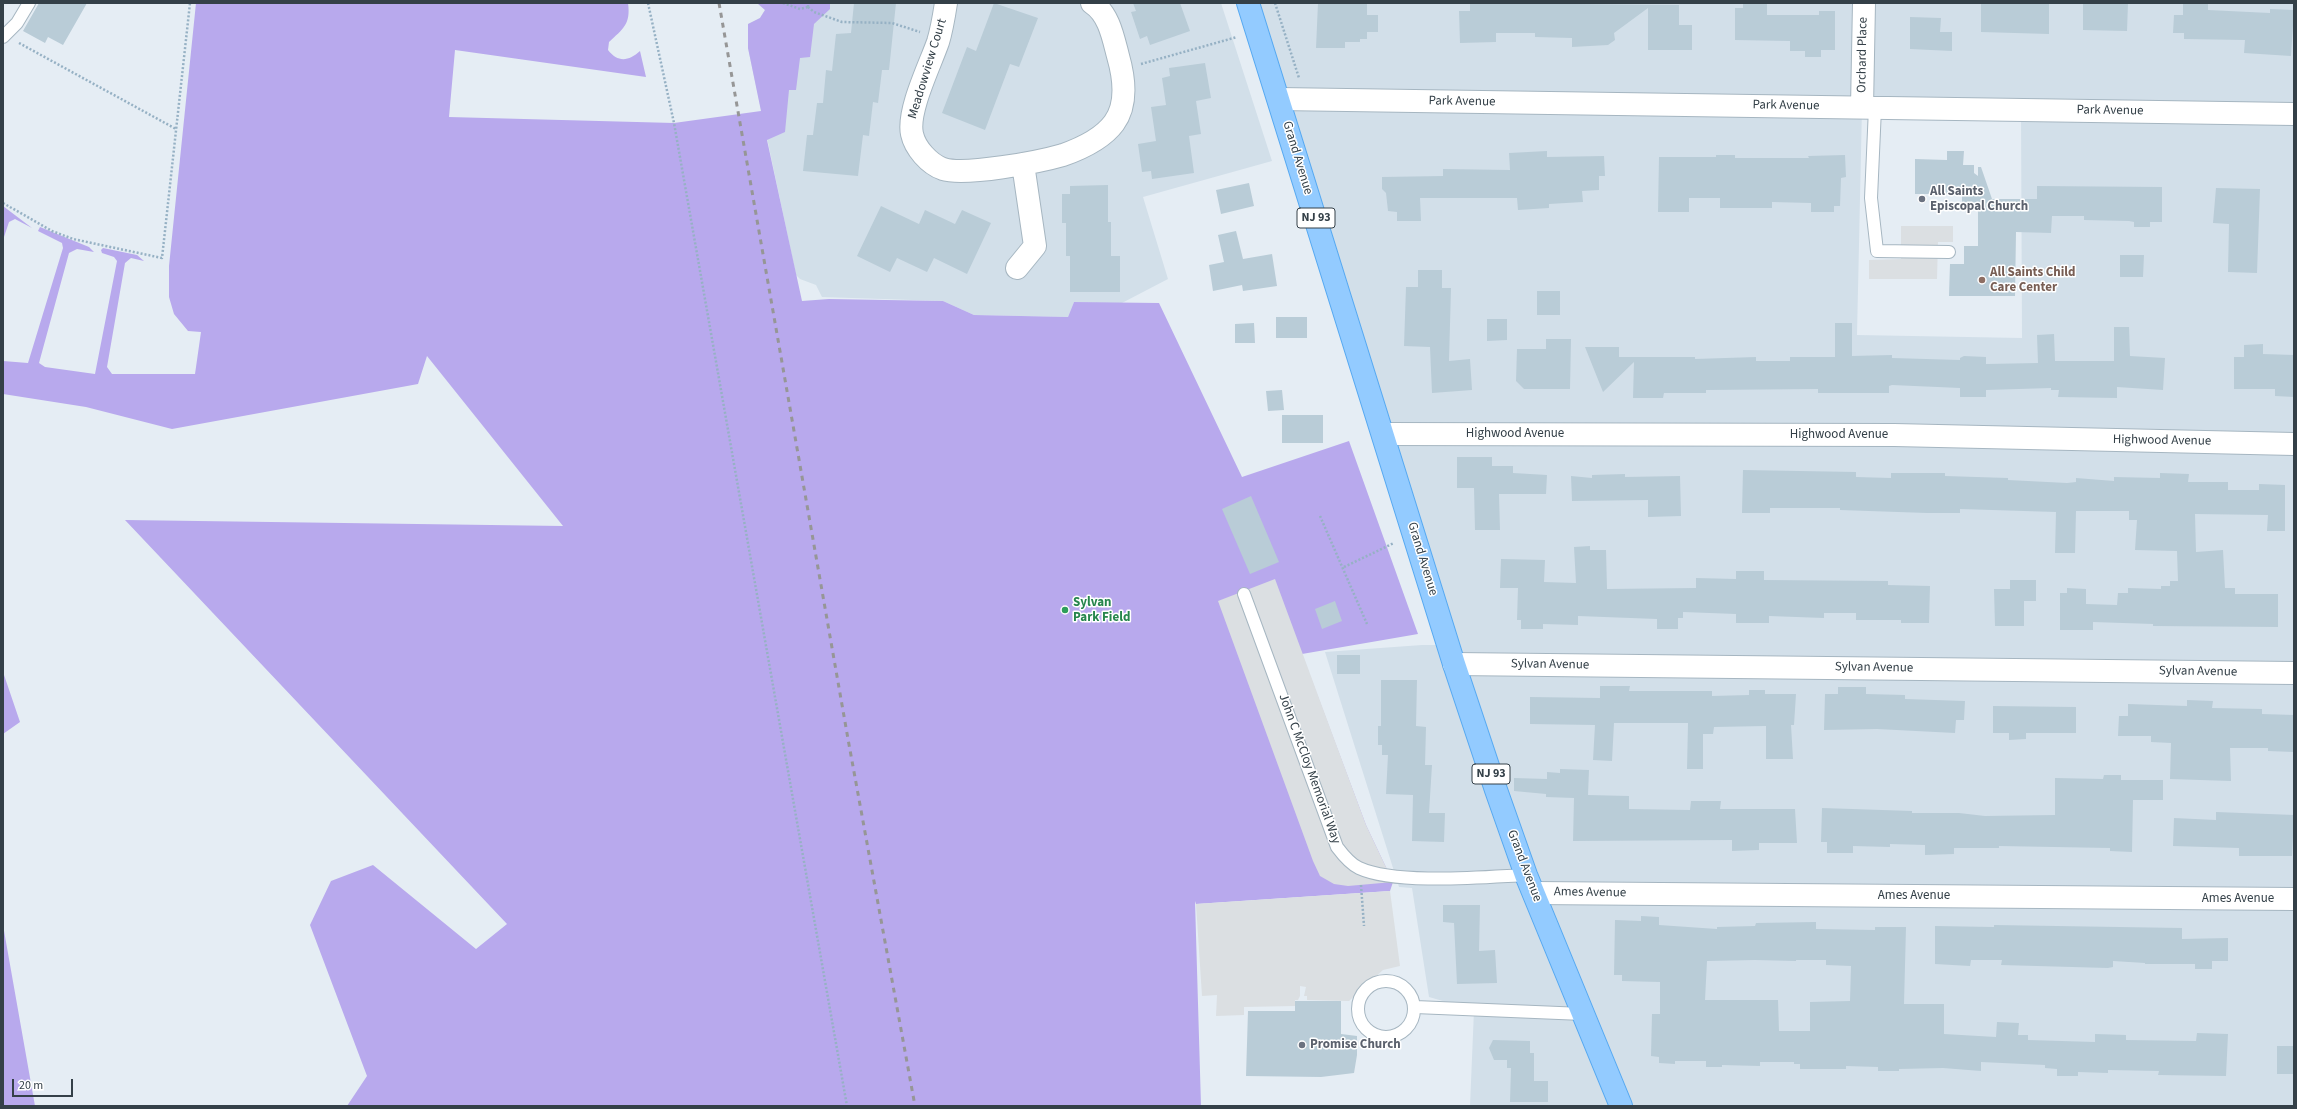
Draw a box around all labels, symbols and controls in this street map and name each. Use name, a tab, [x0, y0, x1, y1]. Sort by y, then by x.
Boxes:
street label: Meadowview Court	[905, 17, 951, 121]
street label: Orchard Place	[1855, 17, 1871, 93]
street label: Park Avenue	[1428, 94, 1496, 110]
street label: Park Avenue	[1752, 98, 1820, 114]
street label: Park Avenue	[2076, 103, 2144, 119]
street label: Grand Avenue	[1278, 119, 1316, 197]
place label: All Saints Episcopal Church	[1930, 184, 2028, 215]
marker: All Saints Episcopal Church	[1917, 194, 1927, 204]
road number: NJ 93	[1297, 208, 1335, 228]
place label: All Saints Child Care Center	[1990, 265, 2076, 296]
marker: All Saints Child Care Center	[1977, 275, 1987, 285]
street label: Highwood Avenue	[1466, 426, 1564, 442]
street label: Highwood Avenue	[1790, 427, 1888, 443]
street label: Highwood Avenue	[2113, 432, 2211, 450]
street label: Grand Avenue	[1403, 520, 1441, 598]
place label: Sylvan Park Field	[1073, 595, 1130, 626]
marker: Sylvan Park Field	[1060, 605, 1070, 615]
street label: Sylvan Avenue	[1511, 657, 1589, 673]
street label: Sylvan Avenue	[1835, 660, 1913, 676]
street label: Sylvan Avenue	[2159, 664, 2237, 680]
street label: John C McCloy Memorial Way	[1275, 692, 1343, 846]
road number: NJ 93	[1472, 764, 1510, 784]
street label: Grand Avenue	[1503, 828, 1545, 904]
street label: Ames Avenue	[1554, 885, 1626, 901]
street label: Ames Avenue	[1878, 888, 1950, 904]
street label: Ames Avenue	[2202, 891, 2274, 907]
place label: Promise Church	[1310, 1037, 1401, 1053]
marker: Promise Church	[1297, 1040, 1307, 1050]
scale bar	[14, 1071, 75, 1097]
text: 20 m	[19, 1077, 43, 1094]

